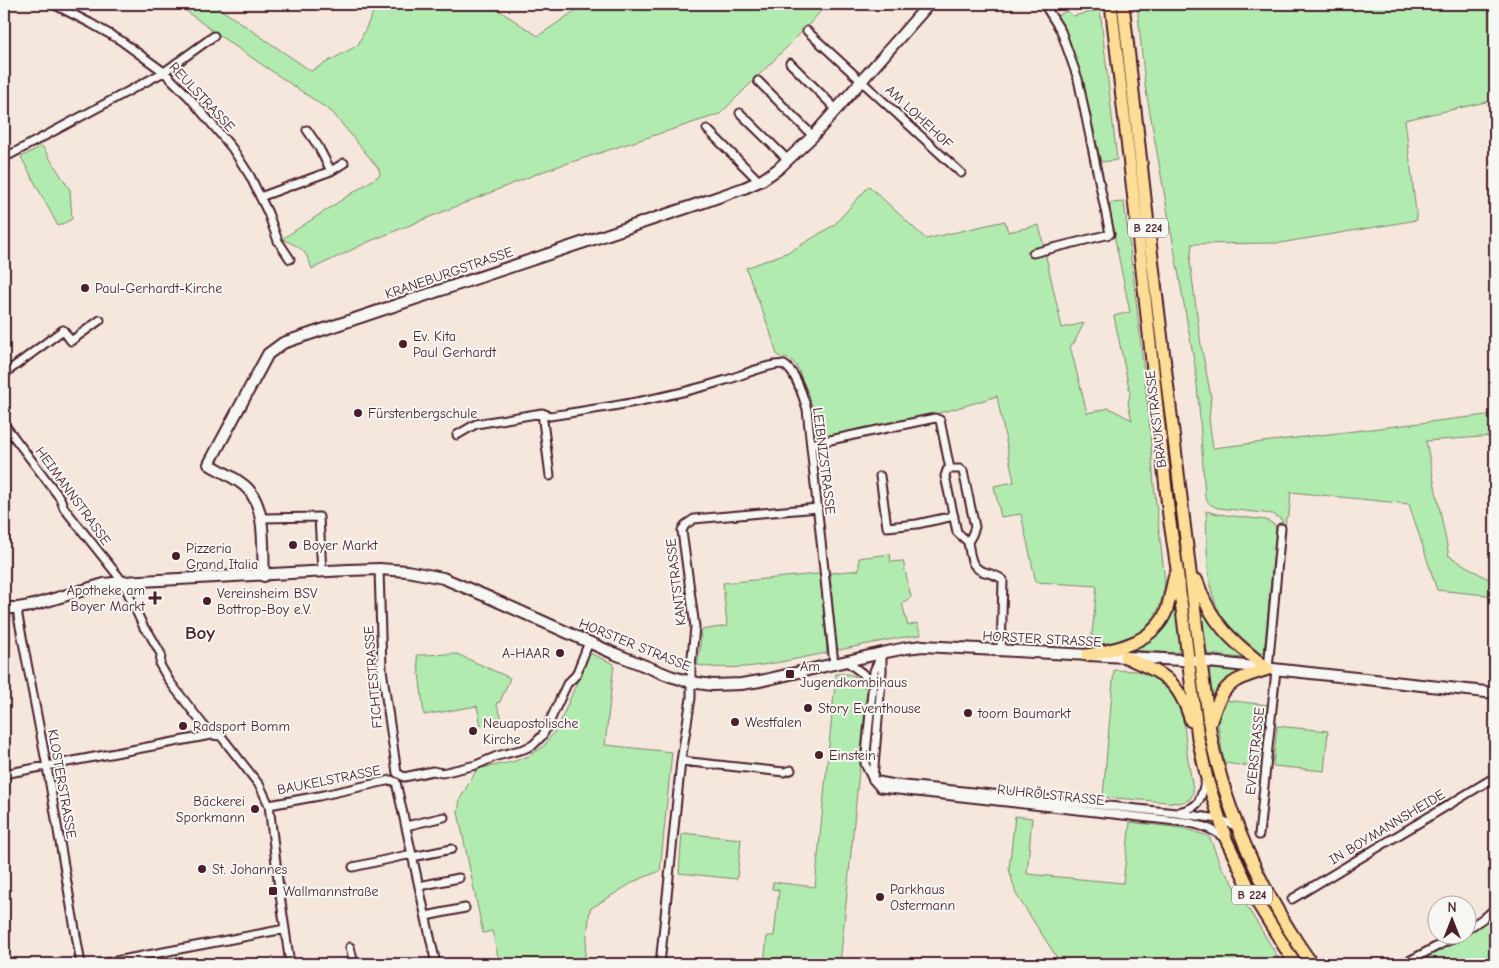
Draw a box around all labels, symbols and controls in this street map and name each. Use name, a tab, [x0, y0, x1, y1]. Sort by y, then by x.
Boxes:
street label: REULSTRASSE	[165, 59, 239, 135]
street label: AM LOHEHOF	[882, 81, 956, 153]
road number: B 224	[1128, 218, 1168, 238]
street label: KRANEBURGSTRASSE	[383, 243, 515, 303]
place label: Paul-Gerhardt-Kirche	[95, 280, 222, 297]
marker: Paul-Gerhardt-Kirche	[79, 282, 91, 294]
place label: Ev. Kita Paul Gerhardt	[413, 328, 497, 361]
marker: Ev. Kita Paul Gerhardt	[397, 338, 409, 350]
street label: BRAUKSTRASSE	[1142, 369, 1170, 469]
place label: Fürstenbergschule	[368, 405, 477, 422]
street label: LEIBNIZSTRASSE	[809, 406, 839, 516]
marker: Fürstenbergschule	[352, 407, 364, 419]
street label: HEIMANNSTRASSE	[32, 443, 114, 549]
place label: Boyer Markt	[303, 537, 379, 554]
street label: KANTSTRASSE	[662, 537, 690, 627]
marker: Boyer Markt	[287, 539, 299, 551]
place label: Pizzeria Grand Italia	[186, 540, 258, 573]
marker: Pizzeria Grand Italia	[170, 550, 182, 562]
place label: Apotheke am Boyer Markt	[67, 582, 146, 615]
place label: Vereinsheim BSV Bottrop-Boy e.V.	[217, 585, 318, 618]
marker: Apotheke am Boyer Markt	[149, 592, 161, 604]
marker: Vereinsheim BSV Bottrop-Boy e.V.	[201, 595, 213, 607]
street label: HORSTER STRASSE	[576, 615, 694, 675]
district label: Boy	[185, 622, 215, 644]
street label: FICHTESTRASSE	[360, 625, 386, 729]
street label: HORSTER STRASSE	[982, 627, 1102, 651]
place label: A-HAAR	[502, 645, 550, 662]
marker: A-HAAR	[554, 647, 566, 659]
place label: Am Jugendkombihaus	[800, 658, 907, 691]
marker: Am Jugendkombihaus	[784, 668, 796, 680]
place label: Story Eventhouse	[818, 700, 921, 717]
marker: Story Eventhouse	[802, 702, 814, 714]
place label: toom Baumarkt	[977, 705, 1072, 722]
street label: EVERSTRASSE	[1242, 706, 1268, 796]
marker: toom Baumarkt	[962, 707, 974, 719]
place label: Westfalen	[745, 714, 802, 731]
place label: Neuapostolische Kirche	[483, 715, 578, 748]
marker: Westfalen	[729, 716, 741, 728]
place label: Radsport Bomm	[193, 718, 290, 735]
marker: Radsport Bomm	[177, 720, 189, 732]
marker: Neuapostolische Kirche	[467, 725, 479, 737]
street label: KLOSTERSTRASSE	[44, 728, 80, 840]
place label: Einstein	[829, 747, 876, 764]
marker: Einstein	[813, 749, 825, 761]
street label: BAUKELSTRASSE	[276, 762, 382, 798]
street label: RUHRÖLSTRASSE	[996, 781, 1106, 809]
street label: IN BOYMANNSHEIDE	[1326, 786, 1448, 868]
place label: Bäckerei Sporkmann	[176, 793, 245, 826]
marker: Bäckerei Sporkmann	[249, 803, 261, 815]
place label: St. Johannes	[212, 861, 288, 878]
marker: St. Johannes	[196, 863, 208, 875]
place label: Parkhaus Ostermann	[890, 881, 955, 914]
place label: Wallmannstraße	[283, 883, 379, 900]
marker: Wallmannstraße	[267, 885, 279, 897]
road number: B 224	[1232, 886, 1272, 904]
marker: Parkhaus Ostermann	[874, 891, 886, 903]
north arrow	[1426, 896, 1476, 946]
text: N	[1447, 899, 1457, 916]

